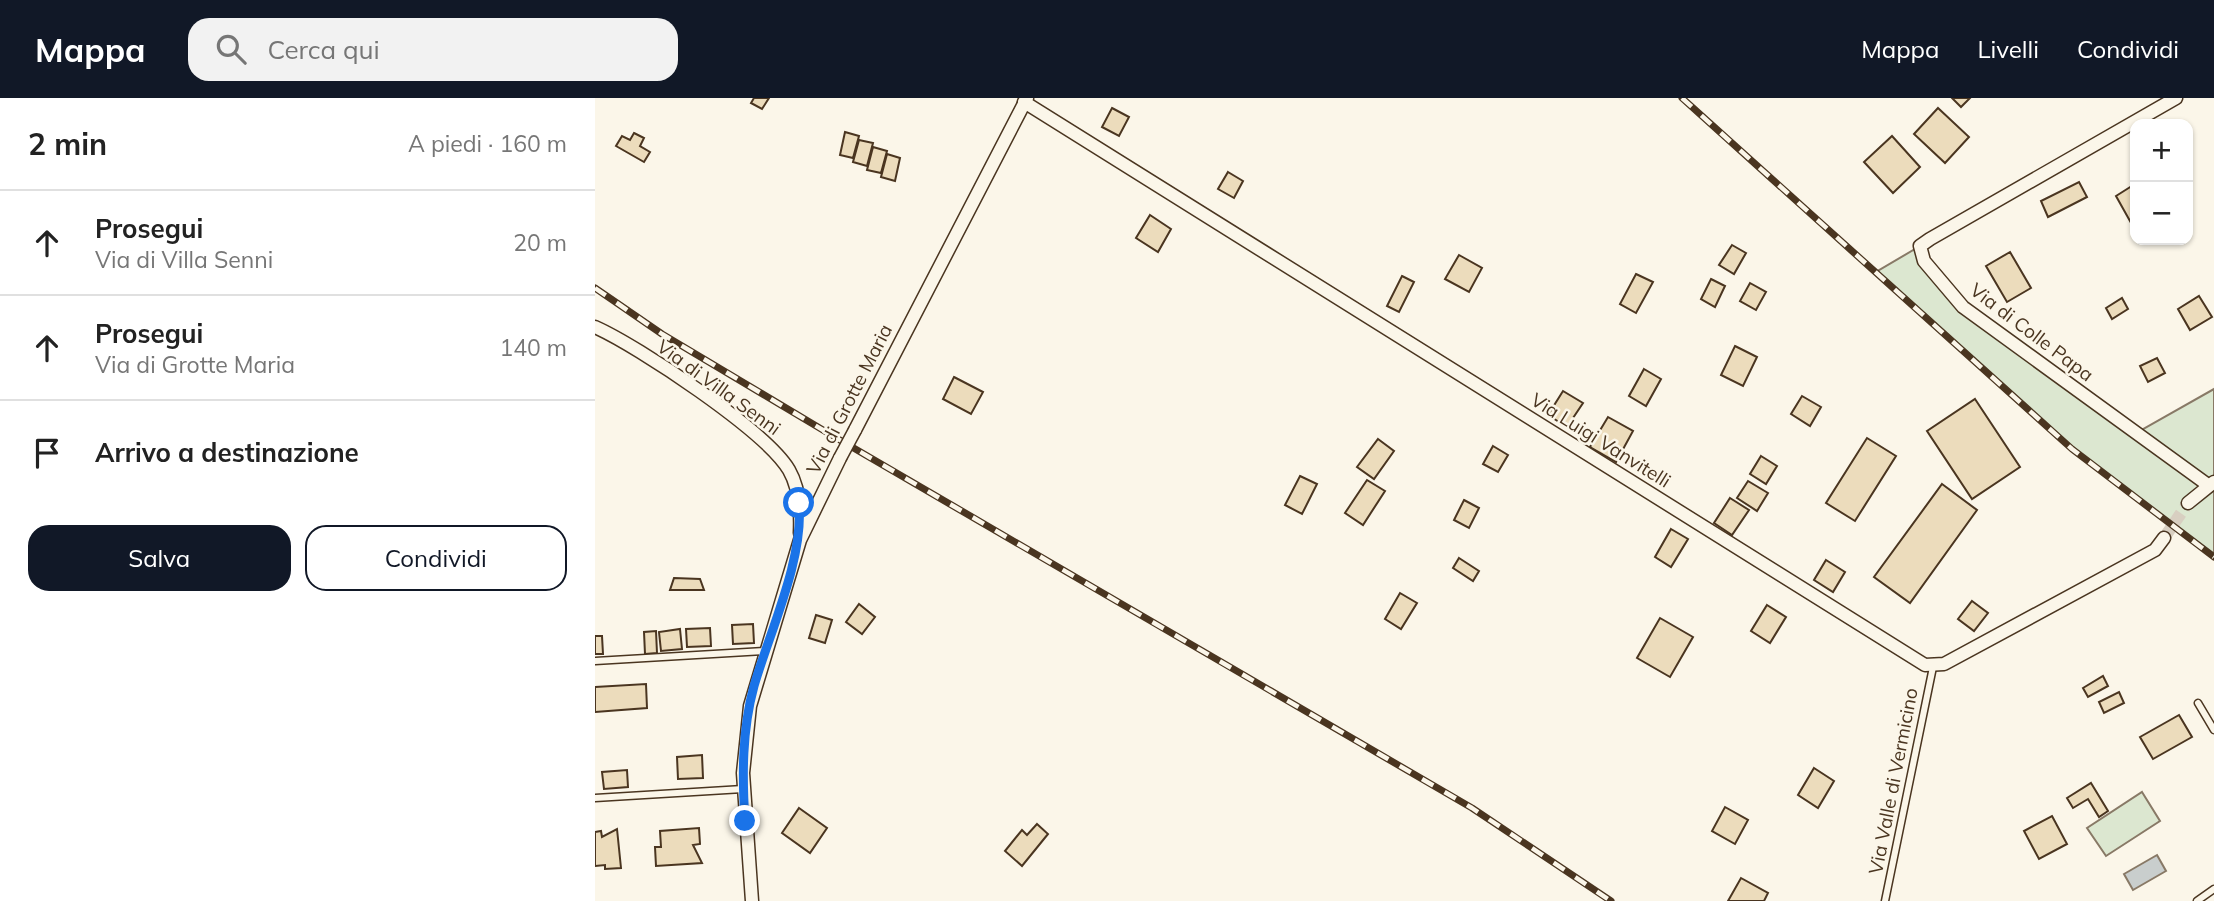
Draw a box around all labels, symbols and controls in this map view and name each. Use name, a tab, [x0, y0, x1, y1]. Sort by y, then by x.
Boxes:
search box	[188, 18, 678, 81]
text: Mappa	[35, 29, 146, 70]
icon: search	[212, 30, 250, 68]
text: Cerca qui	[268, 33, 380, 66]
text: Mappa	[1861, 34, 1939, 64]
text: Livelli	[1977, 34, 2039, 64]
text: Condividi	[2077, 34, 2179, 64]
map controls	[2130, 119, 2193, 245]
button: +	[2130, 119, 2193, 182]
text: 2 min	[28, 125, 107, 163]
text: A piedi · 160 m	[408, 129, 567, 158]
button: −	[2130, 182, 2193, 245]
text: Prosegui	[95, 212, 203, 245]
icon: ahead	[28, 224, 66, 262]
text: 20 m	[513, 228, 567, 257]
text: Via di Villa Senni	[95, 245, 273, 274]
street label: Via di Colle Papa	[1965, 278, 2099, 386]
text: Prosegui	[95, 317, 203, 350]
street label: Via di Grotte Maria	[801, 320, 897, 478]
icon: ahead	[28, 329, 66, 367]
text: 140 m	[499, 333, 567, 362]
street label: Via di Villa Senni	[652, 334, 786, 440]
text: Via di Grotte Maria	[95, 350, 295, 379]
street label: Via Luigi Vanvitelli	[1527, 387, 1675, 493]
icon: arrive	[28, 434, 66, 472]
text: Arrivo a destinazione	[95, 436, 359, 469]
route start	[783, 487, 814, 518]
button: Salva	[28, 525, 291, 591]
button: Condividi	[305, 525, 567, 591]
street label: Via Valle di Vermicino	[1863, 686, 1923, 876]
route end	[729, 805, 760, 836]

